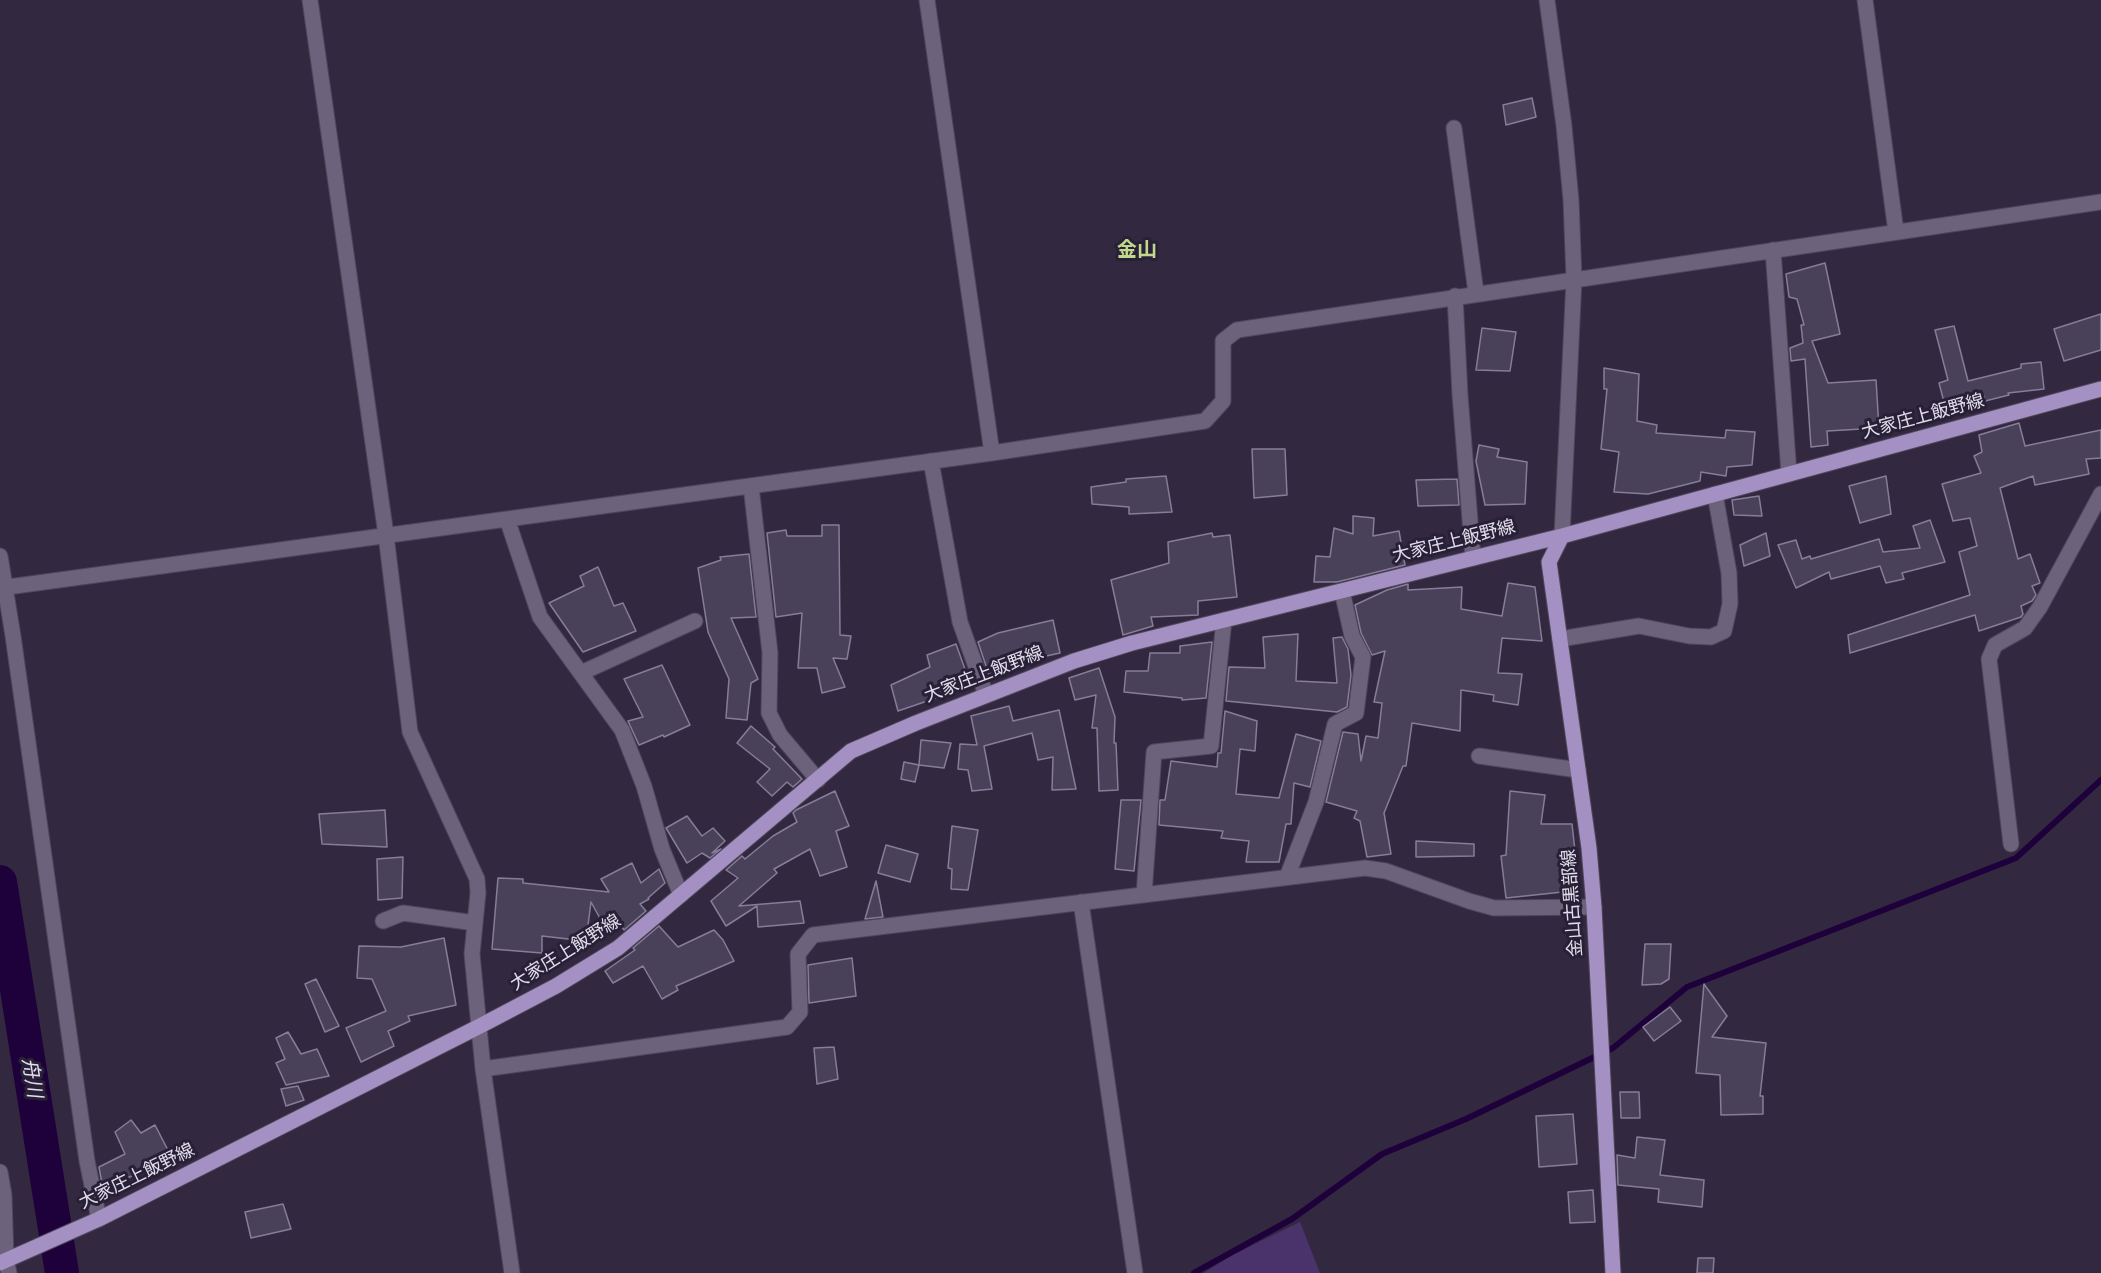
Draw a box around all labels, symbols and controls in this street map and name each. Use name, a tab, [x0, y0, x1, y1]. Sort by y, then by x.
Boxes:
district label: 金山	[1117, 239, 1157, 263]
street label: 大家庄上飯野線	[1859, 390, 1987, 444]
street label: 大家庄上飯野線	[1390, 516, 1518, 568]
street label: 大家庄上飯野線	[921, 642, 1047, 708]
street label: 金山古黒部線	[1558, 848, 1588, 958]
street label: 大家庄上飯野線	[507, 910, 625, 996]
water label: 舟川	[16, 1056, 46, 1100]
street label: 大家庄上飯野線	[76, 1140, 198, 1214]

